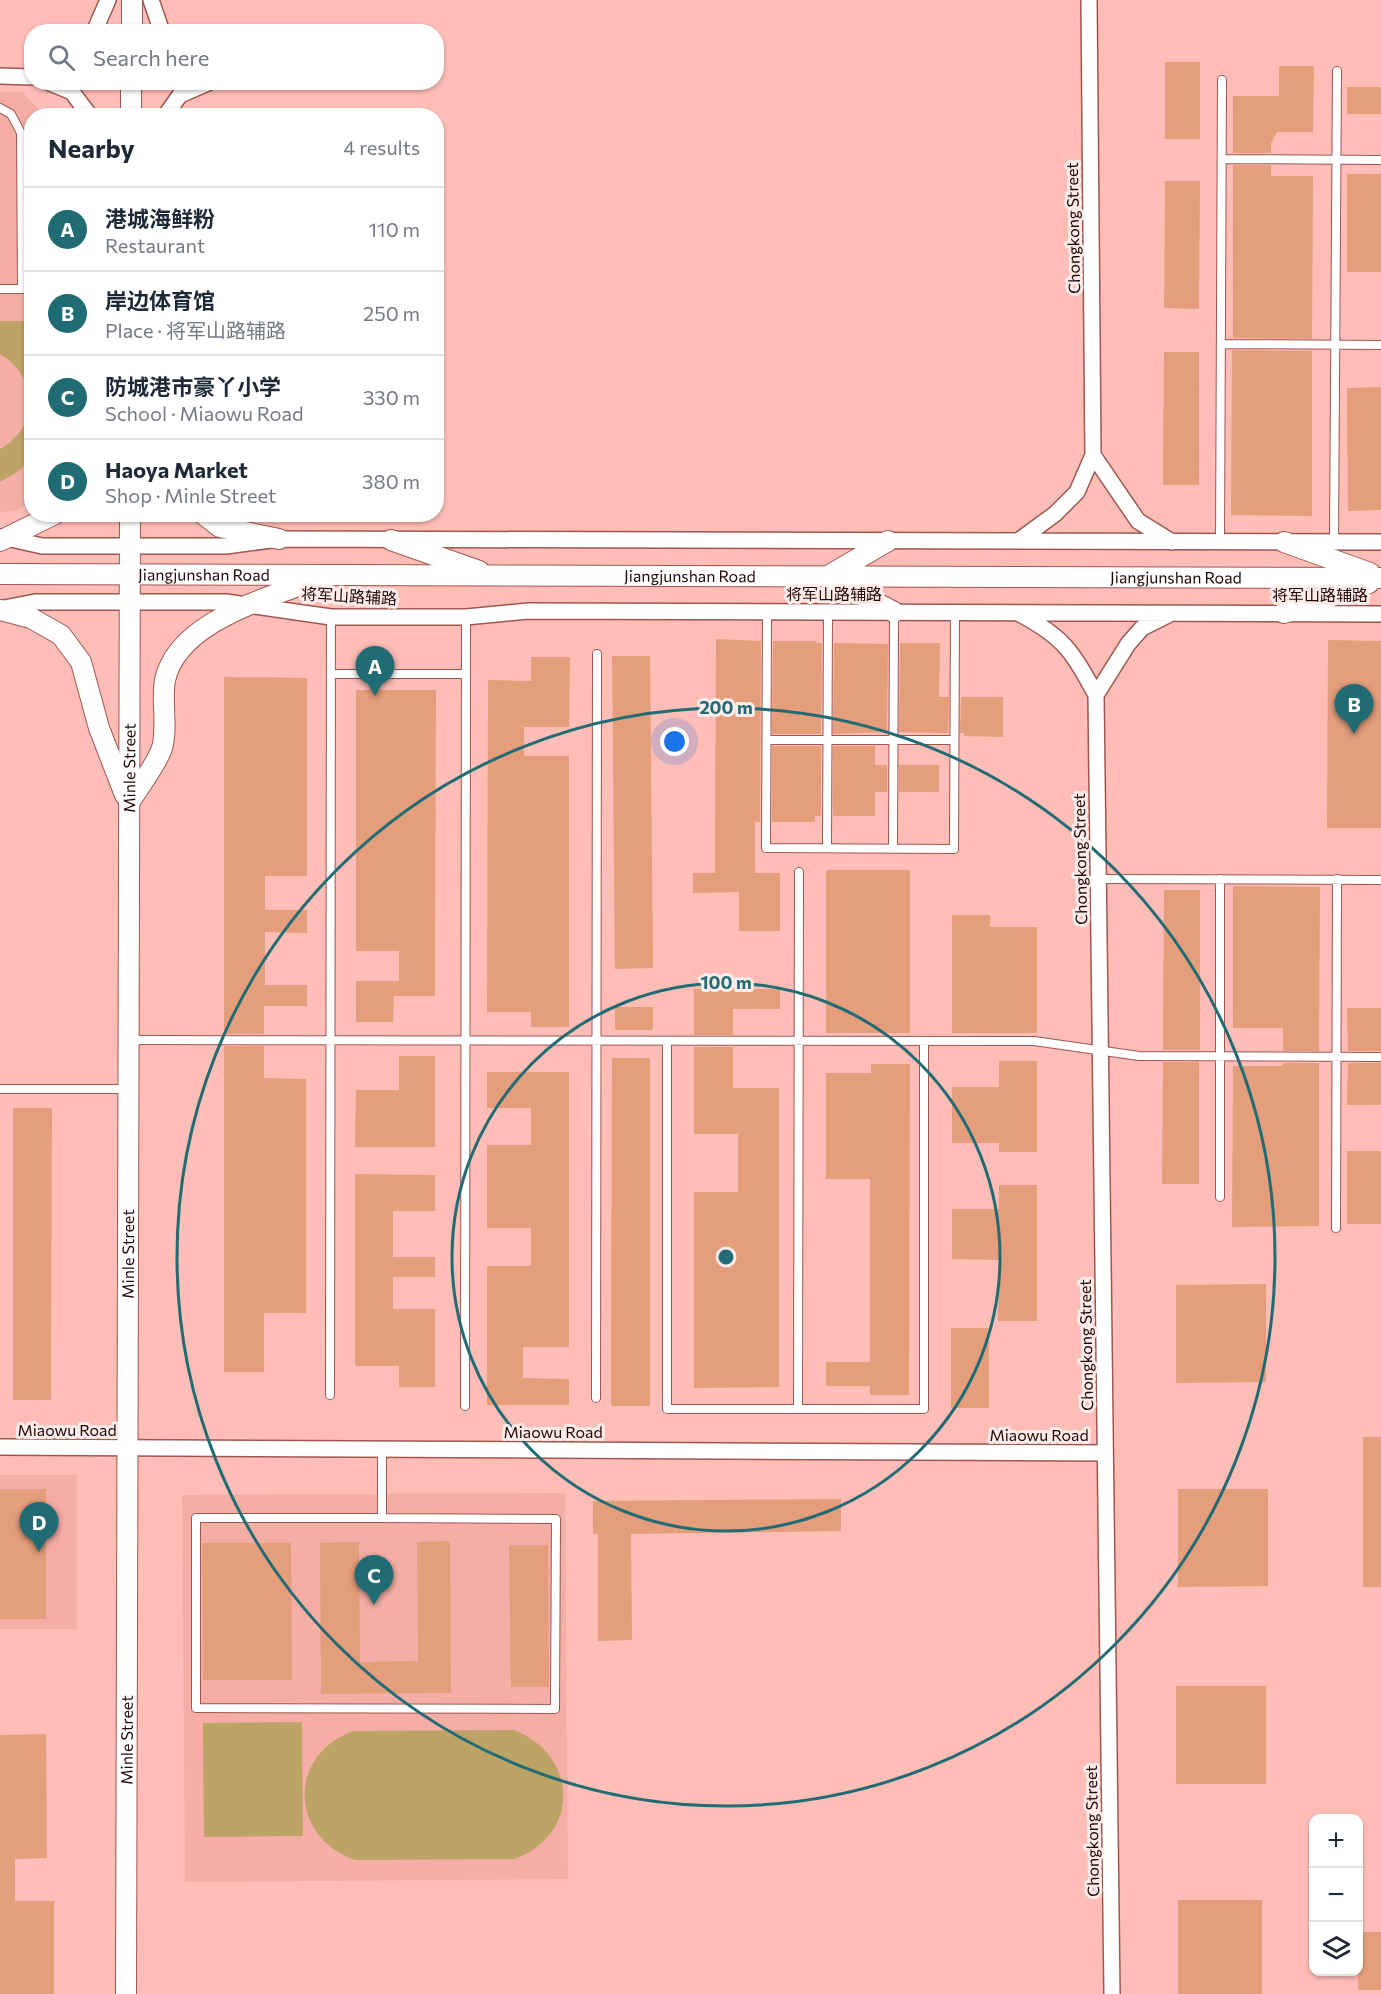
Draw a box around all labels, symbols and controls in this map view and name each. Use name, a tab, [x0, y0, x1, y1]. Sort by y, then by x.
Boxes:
search box	[24, 24, 444, 90]
icon: search	[45, 41, 78, 74]
text: Search here	[93, 44, 209, 71]
text: Nearby	[48, 132, 135, 163]
text: 4 results	[343, 135, 420, 159]
street label: Chongkong Street	[1062, 162, 1083, 294]
text: 港城海鲜粉	[105, 205, 215, 232]
text: A	[60, 217, 75, 241]
text: 110 m	[369, 217, 420, 241]
text: Restaurant	[105, 233, 205, 257]
text: 岸边体育馆	[105, 287, 215, 314]
text: B	[61, 301, 74, 325]
text: 250 m	[363, 301, 420, 325]
text: Place · 将军山路辅路	[105, 318, 286, 342]
text: 防城港市豪丫小学	[105, 373, 281, 400]
text: C	[61, 385, 74, 409]
text: 330 m	[363, 385, 420, 409]
text: School · Miaowu Road	[105, 401, 304, 425]
text: Haoya Market	[105, 456, 248, 483]
text: D	[60, 469, 75, 493]
text: 380 m	[362, 469, 420, 493]
text: Shop · Minle Street	[105, 483, 276, 507]
street label: Jiangjunshan Road	[138, 564, 270, 584]
street label: Jiangjunshan Road	[624, 566, 756, 585]
street label: Jiangjunshan Road	[1110, 567, 1242, 587]
street label: 将军山路辅路	[301, 584, 397, 608]
street label: 将军山路辅路	[786, 584, 882, 603]
street label: 将军山路辅路	[1272, 585, 1368, 604]
pin: A	[356, 646, 394, 696]
pin: B	[1334, 684, 1374, 734]
text: 200 m	[699, 696, 753, 718]
street label: Minle Street	[119, 723, 138, 813]
your location	[660, 727, 689, 756]
street label: Chongkong Street	[1069, 793, 1090, 925]
text: 100 m	[700, 971, 752, 993]
street label: Minle Street	[118, 1209, 137, 1299]
centre of rings	[716, 1247, 736, 1267]
street label: Chongkong Street	[1075, 1279, 1096, 1411]
street label: Miaowu Road	[17, 1420, 117, 1439]
street label: Miaowu Road	[503, 1422, 603, 1441]
street label: Miaowu Road	[989, 1425, 1089, 1444]
pin: D	[20, 1502, 58, 1552]
pin: C	[354, 1556, 394, 1605]
street label: Minle Street	[117, 1695, 136, 1785]
street label: Chongkong Street	[1081, 1765, 1102, 1897]
map controls	[1309, 1814, 1363, 1976]
button: +	[1309, 1814, 1363, 1868]
button: −	[1309, 1868, 1363, 1922]
button: layers	[1309, 1922, 1363, 1976]

